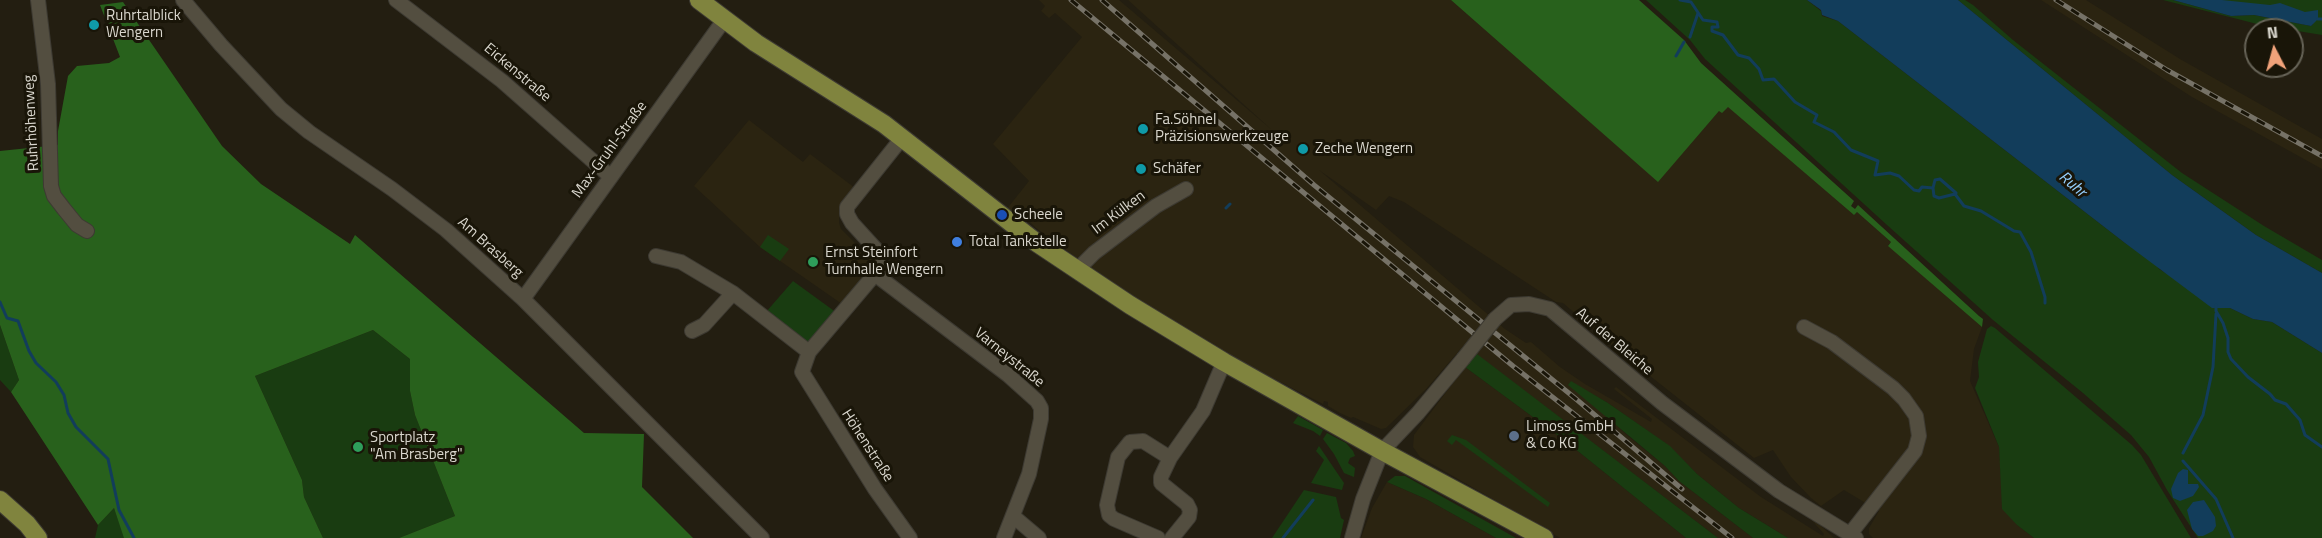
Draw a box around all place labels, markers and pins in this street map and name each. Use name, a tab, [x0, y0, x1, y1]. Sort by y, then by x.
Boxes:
place label: Ruhrtalblick Wengern	[106, 7, 181, 42]
marker: Ruhrtalblick Wengern	[87, 18, 101, 32]
place label: Fa.Söhnel Präzisionswerkzeuge	[1155, 111, 1289, 146]
marker: Fa.Söhnel Präzisionswerkzeuge	[1136, 122, 1150, 136]
place label: Zeche Wengern	[1315, 140, 1413, 158]
marker: Zeche Wengern	[1296, 142, 1310, 156]
place label: Schäfer	[1153, 160, 1201, 178]
marker: Schäfer	[1134, 162, 1148, 176]
place label: Scheele	[1014, 206, 1063, 224]
marker: Scheele	[995, 208, 1009, 222]
place label: Total Tankstelle	[969, 233, 1067, 251]
marker: Total Tankstelle	[950, 235, 964, 249]
place label: Ernst Steinfort Turnhalle Wengern	[825, 244, 943, 279]
marker: Ernst Steinfort Turnhalle Wengern	[806, 255, 820, 269]
place label: Limoss GmbH & Co KG	[1526, 418, 1614, 453]
place label: Sportplatz "Am Brasberg"	[370, 429, 463, 464]
marker: Limoss GmbH & Co KG	[1507, 429, 1521, 443]
marker: Sportplatz "Am Brasberg"	[351, 440, 365, 454]

